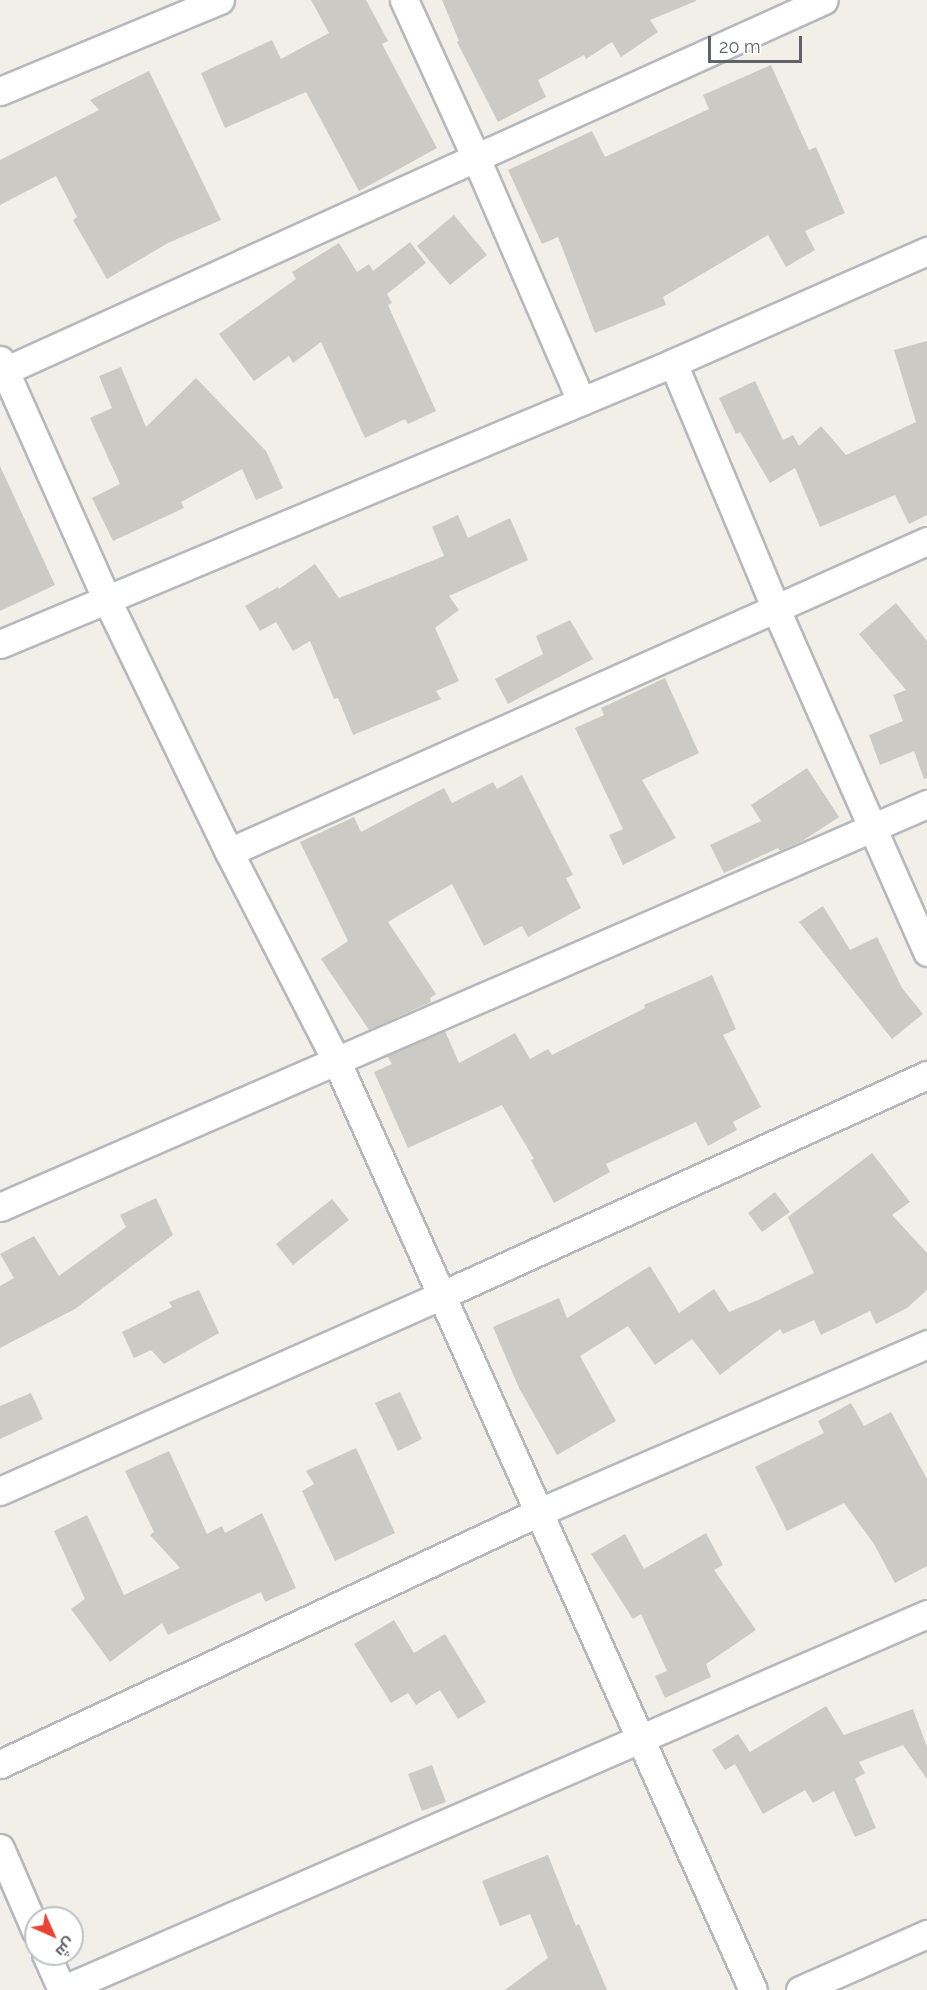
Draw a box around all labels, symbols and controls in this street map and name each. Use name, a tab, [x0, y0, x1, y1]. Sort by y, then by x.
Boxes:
scale bar	[711, 24, 806, 62]
text: 20 m	[719, 36, 761, 57]
north arrow	[24, 1906, 84, 1966]
text: ش	[52, 1934, 80, 1962]

